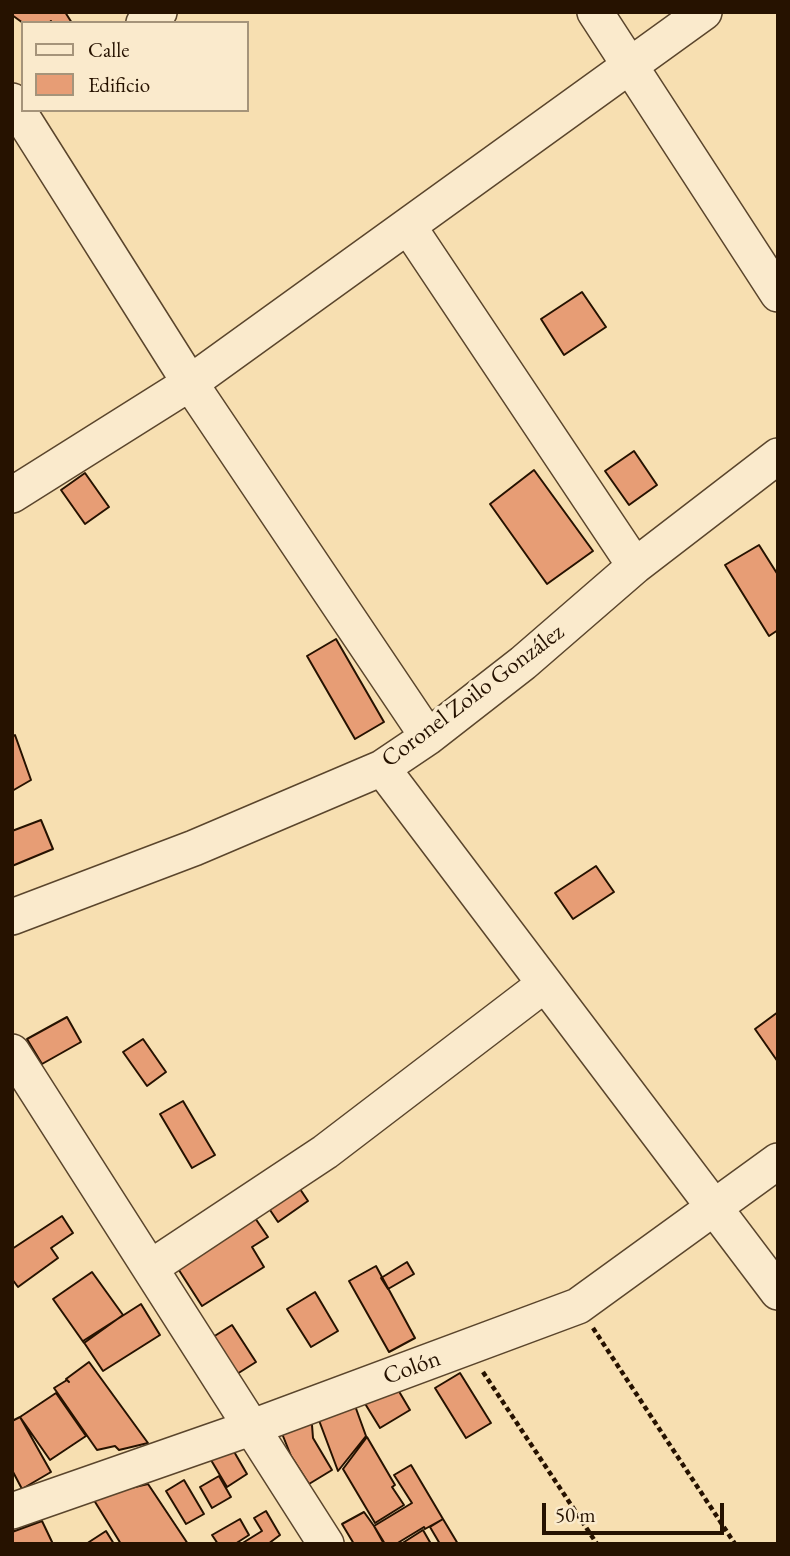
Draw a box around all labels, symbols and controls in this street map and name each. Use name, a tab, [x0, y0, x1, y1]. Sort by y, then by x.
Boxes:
legend	[21, 21, 248, 112]
text: Calle	[88, 36, 130, 63]
text: Edificio	[88, 71, 150, 98]
street label: Coronel Zoilo González	[376, 618, 570, 774]
street label: Colón	[379, 1344, 445, 1392]
scale bar	[545, 1490, 727, 1534]
text: 50 m	[555, 1501, 596, 1528]

